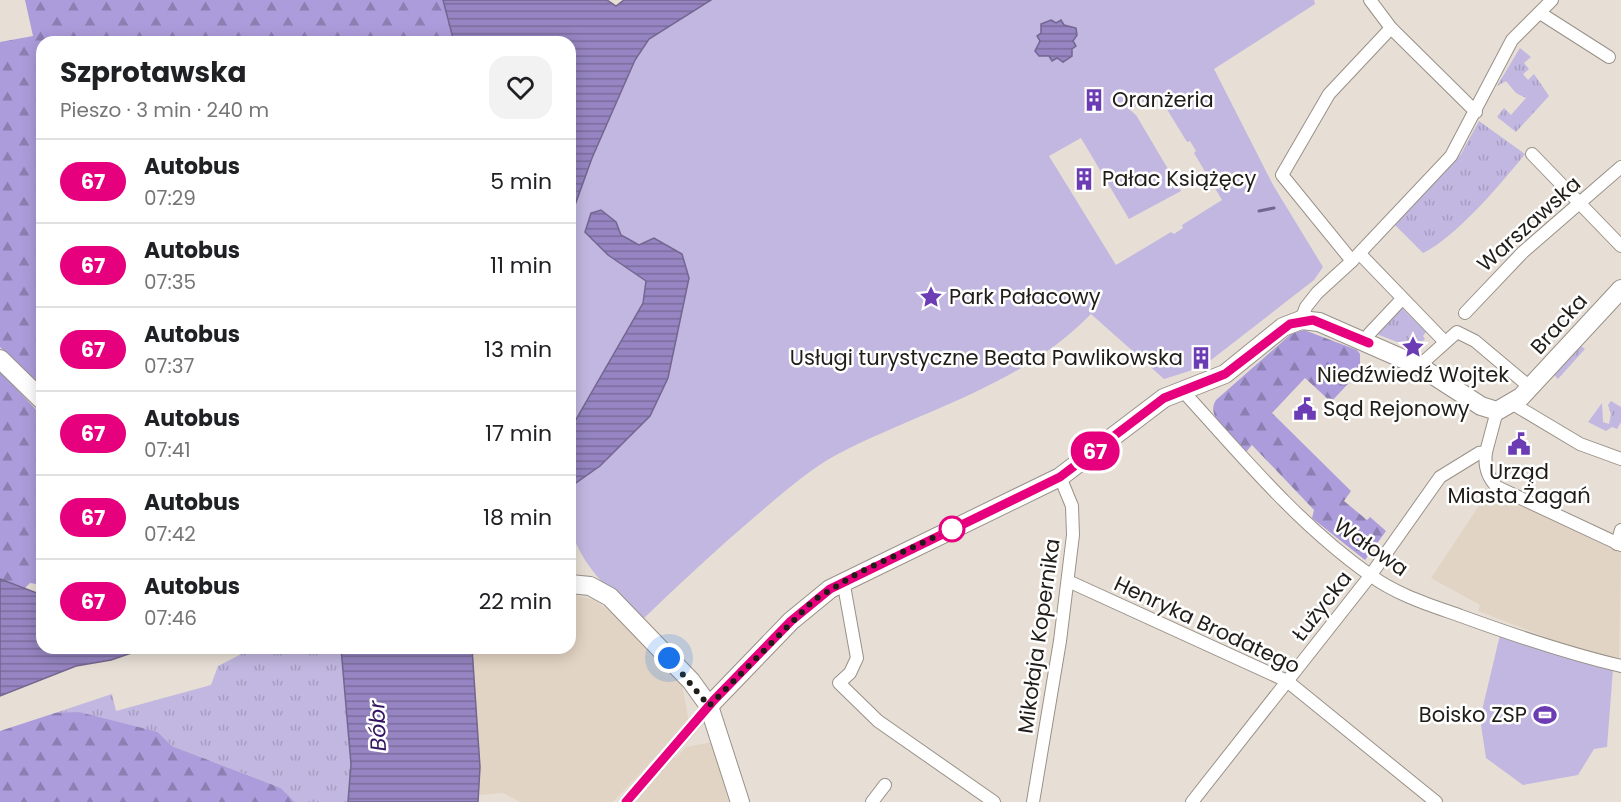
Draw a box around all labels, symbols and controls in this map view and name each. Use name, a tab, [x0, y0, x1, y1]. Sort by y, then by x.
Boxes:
text: Szprotawska	[60, 53, 247, 92]
button: heart	[489, 56, 552, 119]
place label: Oranżeria	[1112, 85, 1214, 114]
building icon: Oranżeria	[1081, 87, 1107, 113]
text: Pieszo · 3 min · 240 m	[60, 96, 269, 124]
text: Autobus	[144, 151, 240, 182]
place label: Pałac Książęcy	[1102, 164, 1256, 193]
text: 5 min	[490, 166, 552, 197]
building icon: Pałac Książęcy	[1071, 166, 1097, 192]
text: 67	[81, 167, 105, 196]
street label: Warszawska	[1470, 169, 1587, 278]
text: 07:29	[144, 184, 196, 212]
text: Autobus	[144, 235, 240, 266]
text: 11 min	[490, 250, 552, 281]
text: 67	[81, 251, 105, 280]
text: 07:35	[144, 268, 196, 296]
place label: Park Pałacowy	[949, 282, 1101, 311]
place icon: Park Pałacowy	[918, 284, 944, 310]
street label: Bracka	[1524, 287, 1594, 360]
text: Autobus	[144, 319, 240, 350]
text: 13 min	[484, 334, 552, 365]
place icon: Niedźwiedź Wojtek	[1400, 334, 1426, 360]
text: 67	[81, 335, 105, 364]
place label: Usługi turystyczne Beata Pawlikowska	[790, 343, 1183, 372]
building icon: Usługi turystyczne Beata Pawlikowska	[1188, 345, 1214, 371]
text: 07:37	[144, 352, 194, 380]
place label: Niedźwiedź Wojtek	[1317, 360, 1509, 389]
place label: Sąd Rejonowy	[1323, 394, 1470, 423]
public building icon: Sąd Rejonowy	[1292, 396, 1318, 422]
text: Autobus	[144, 403, 240, 434]
text: 17 min	[485, 418, 552, 449]
text: 67	[81, 419, 105, 448]
public building icon: Urząd Miasta Żagań	[1506, 431, 1532, 457]
line badge: 67	[1068, 432, 1122, 470]
text: 07:41	[144, 436, 191, 464]
text: 67	[1083, 437, 1107, 466]
place label: Urząd Miasta Żagań	[1447, 457, 1591, 510]
text: Autobus	[144, 487, 240, 518]
text: 18 min	[483, 502, 552, 533]
text: 67	[81, 503, 105, 532]
street label: Wałowa	[1328, 510, 1414, 583]
unlabelled marker	[939, 516, 965, 542]
text: 07:42	[144, 520, 196, 548]
street label: Mikołaja Kopernika	[1010, 537, 1067, 735]
street label: Łużycka	[1285, 565, 1358, 647]
street label: Henryka Brodatego	[1109, 569, 1305, 680]
text: Autobus	[144, 571, 240, 602]
text: 22 min	[479, 586, 552, 617]
text: 67	[81, 587, 105, 616]
text: 07:46	[144, 604, 197, 632]
your location	[654, 643, 684, 673]
water label: Bóbr	[361, 699, 394, 752]
place label: Boisko ZSP	[1419, 700, 1527, 729]
sports icon: Boisko ZSP	[1532, 702, 1558, 728]

